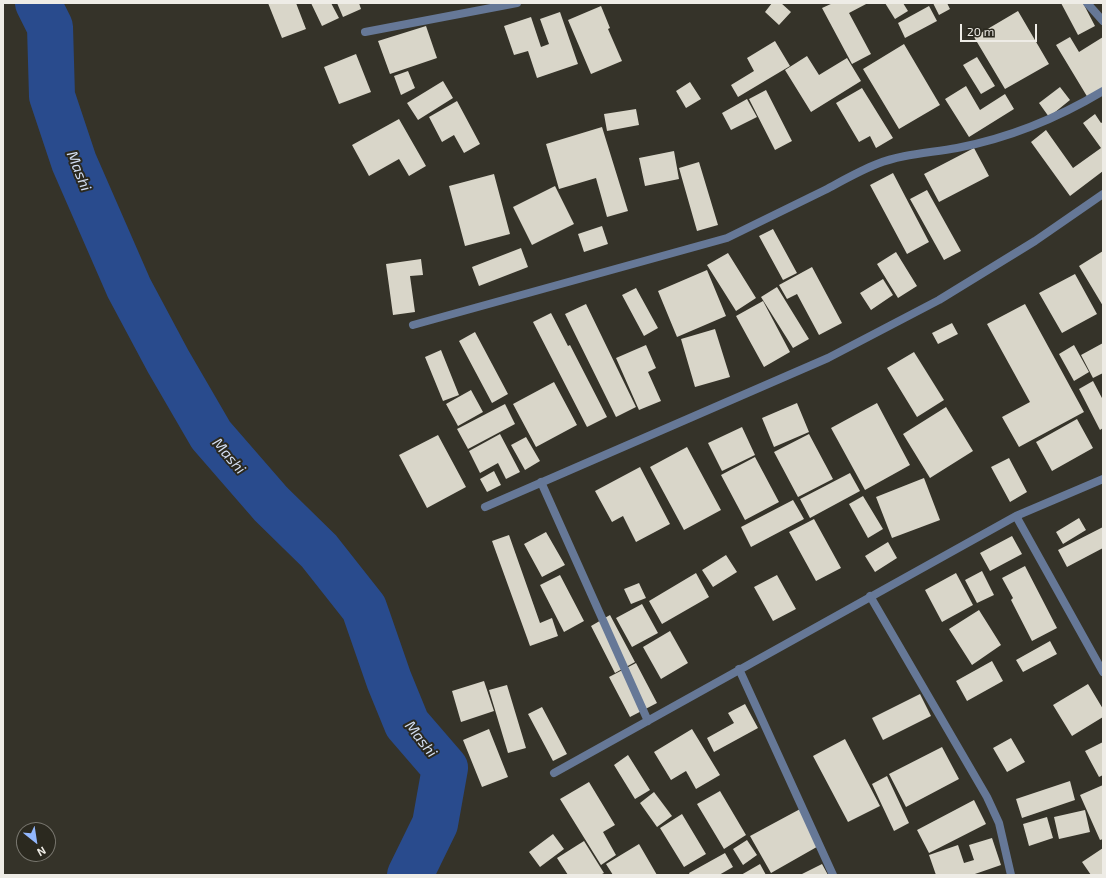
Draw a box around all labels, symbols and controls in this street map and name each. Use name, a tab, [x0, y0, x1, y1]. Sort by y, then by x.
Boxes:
scale bar	[962, 16, 1039, 42]
text: 20 m	[967, 24, 994, 38]
water label: Mashi	[63, 148, 95, 194]
water label: Mashi	[209, 434, 249, 478]
water label: Mashi	[401, 717, 441, 761]
north arrow	[16, 822, 56, 862]
text: N	[35, 844, 48, 860]

